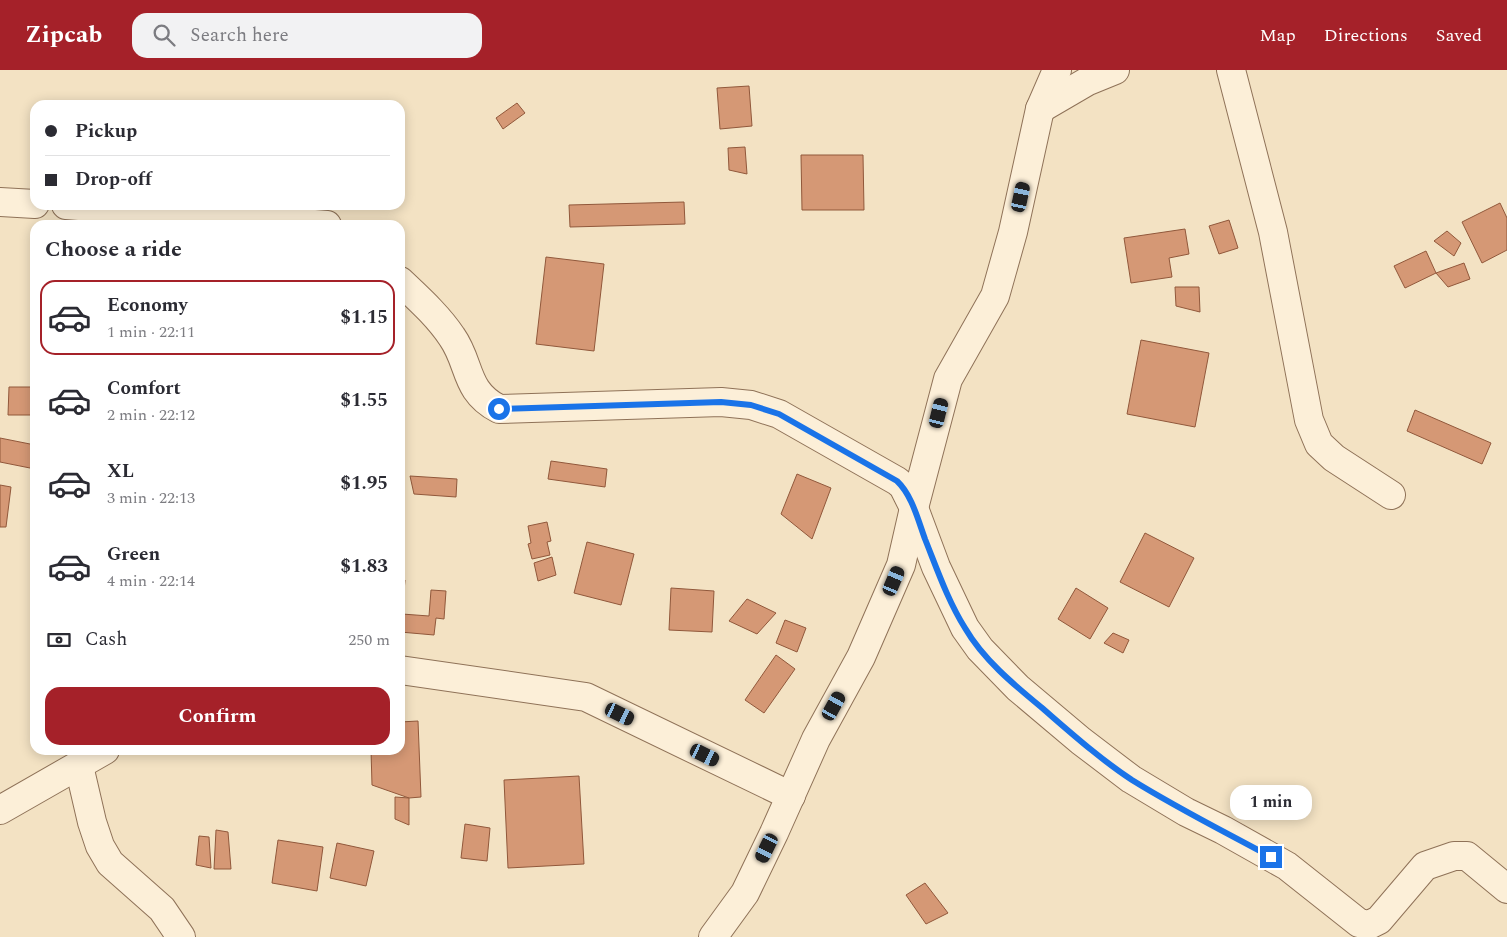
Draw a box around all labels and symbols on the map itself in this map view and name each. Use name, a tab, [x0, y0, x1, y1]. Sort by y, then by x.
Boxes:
car	[1010, 181, 1031, 213]
car	[928, 397, 949, 429]
route start	[488, 398, 510, 420]
car	[881, 564, 906, 598]
car	[820, 689, 847, 723]
car	[603, 701, 636, 727]
car	[688, 742, 721, 768]
callout: 1 min	[1230, 784, 1312, 820]
car	[753, 831, 780, 865]
route end	[1260, 846, 1282, 868]

